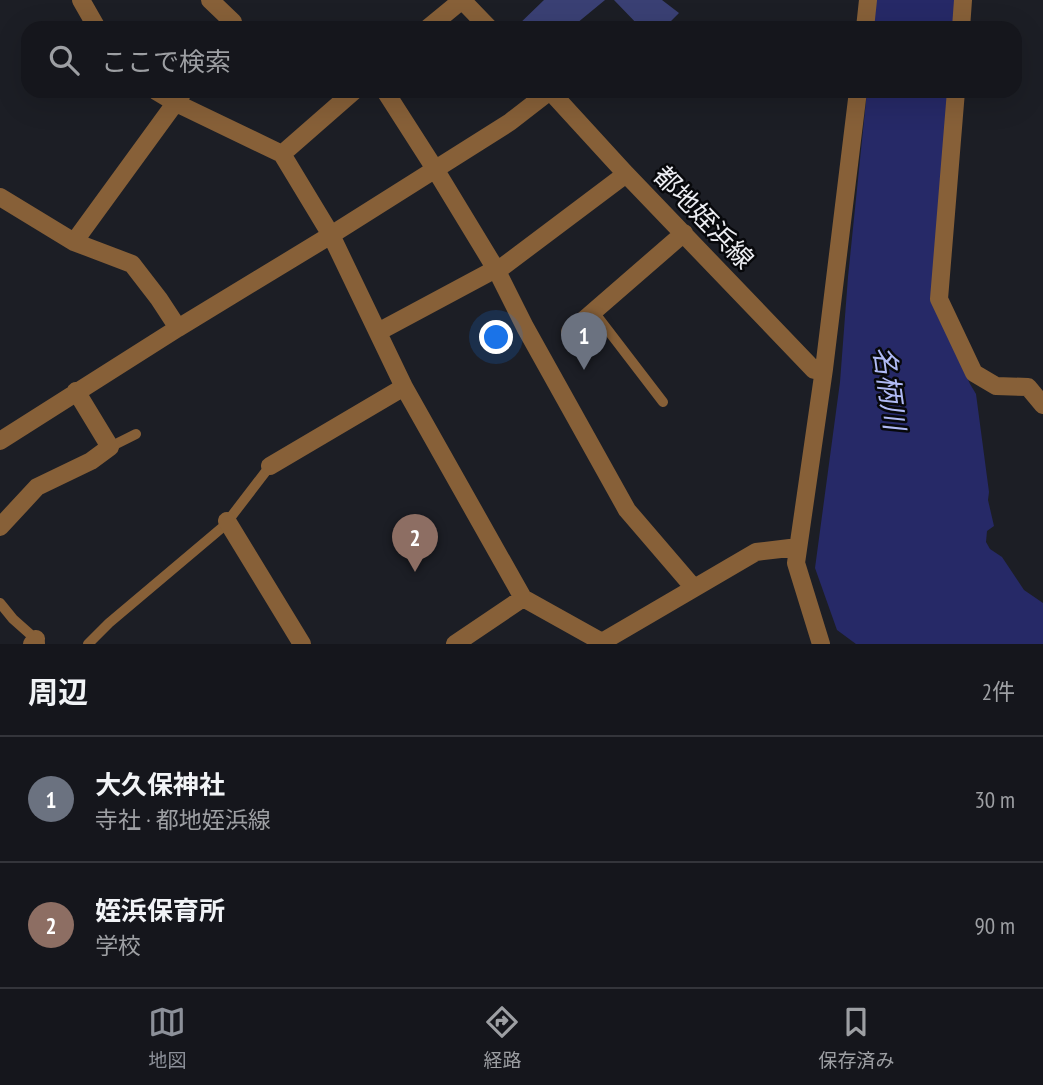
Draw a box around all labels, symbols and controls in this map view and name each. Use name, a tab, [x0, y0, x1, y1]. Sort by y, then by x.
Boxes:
search box	[21, 21, 1022, 98]
icon: search	[45, 41, 83, 79]
text: ここで検索	[101, 45, 231, 78]
street label: 都地姪浜線	[647, 159, 761, 275]
pin: 1	[561, 312, 607, 370]
your location	[479, 320, 513, 354]
water label: 名柄川	[866, 344, 915, 435]
pin: 2	[392, 514, 438, 572]
text: 周辺	[28, 672, 88, 711]
text: 2件	[982, 677, 1015, 706]
text: 大久保神社	[95, 768, 225, 801]
text: 1	[46, 785, 57, 814]
text: 30 m	[974, 785, 1015, 814]
text: 寺社 · 都地姪浜線	[95, 805, 271, 834]
text: 姪浜保育所	[95, 894, 225, 927]
text: 2	[46, 911, 57, 940]
text: 90 m	[974, 911, 1015, 940]
text: 学校	[95, 931, 141, 960]
tab: 地図	[148, 1003, 187, 1072]
tab: 経路	[483, 1003, 522, 1072]
tab: 保存済み	[818, 1003, 895, 1072]

